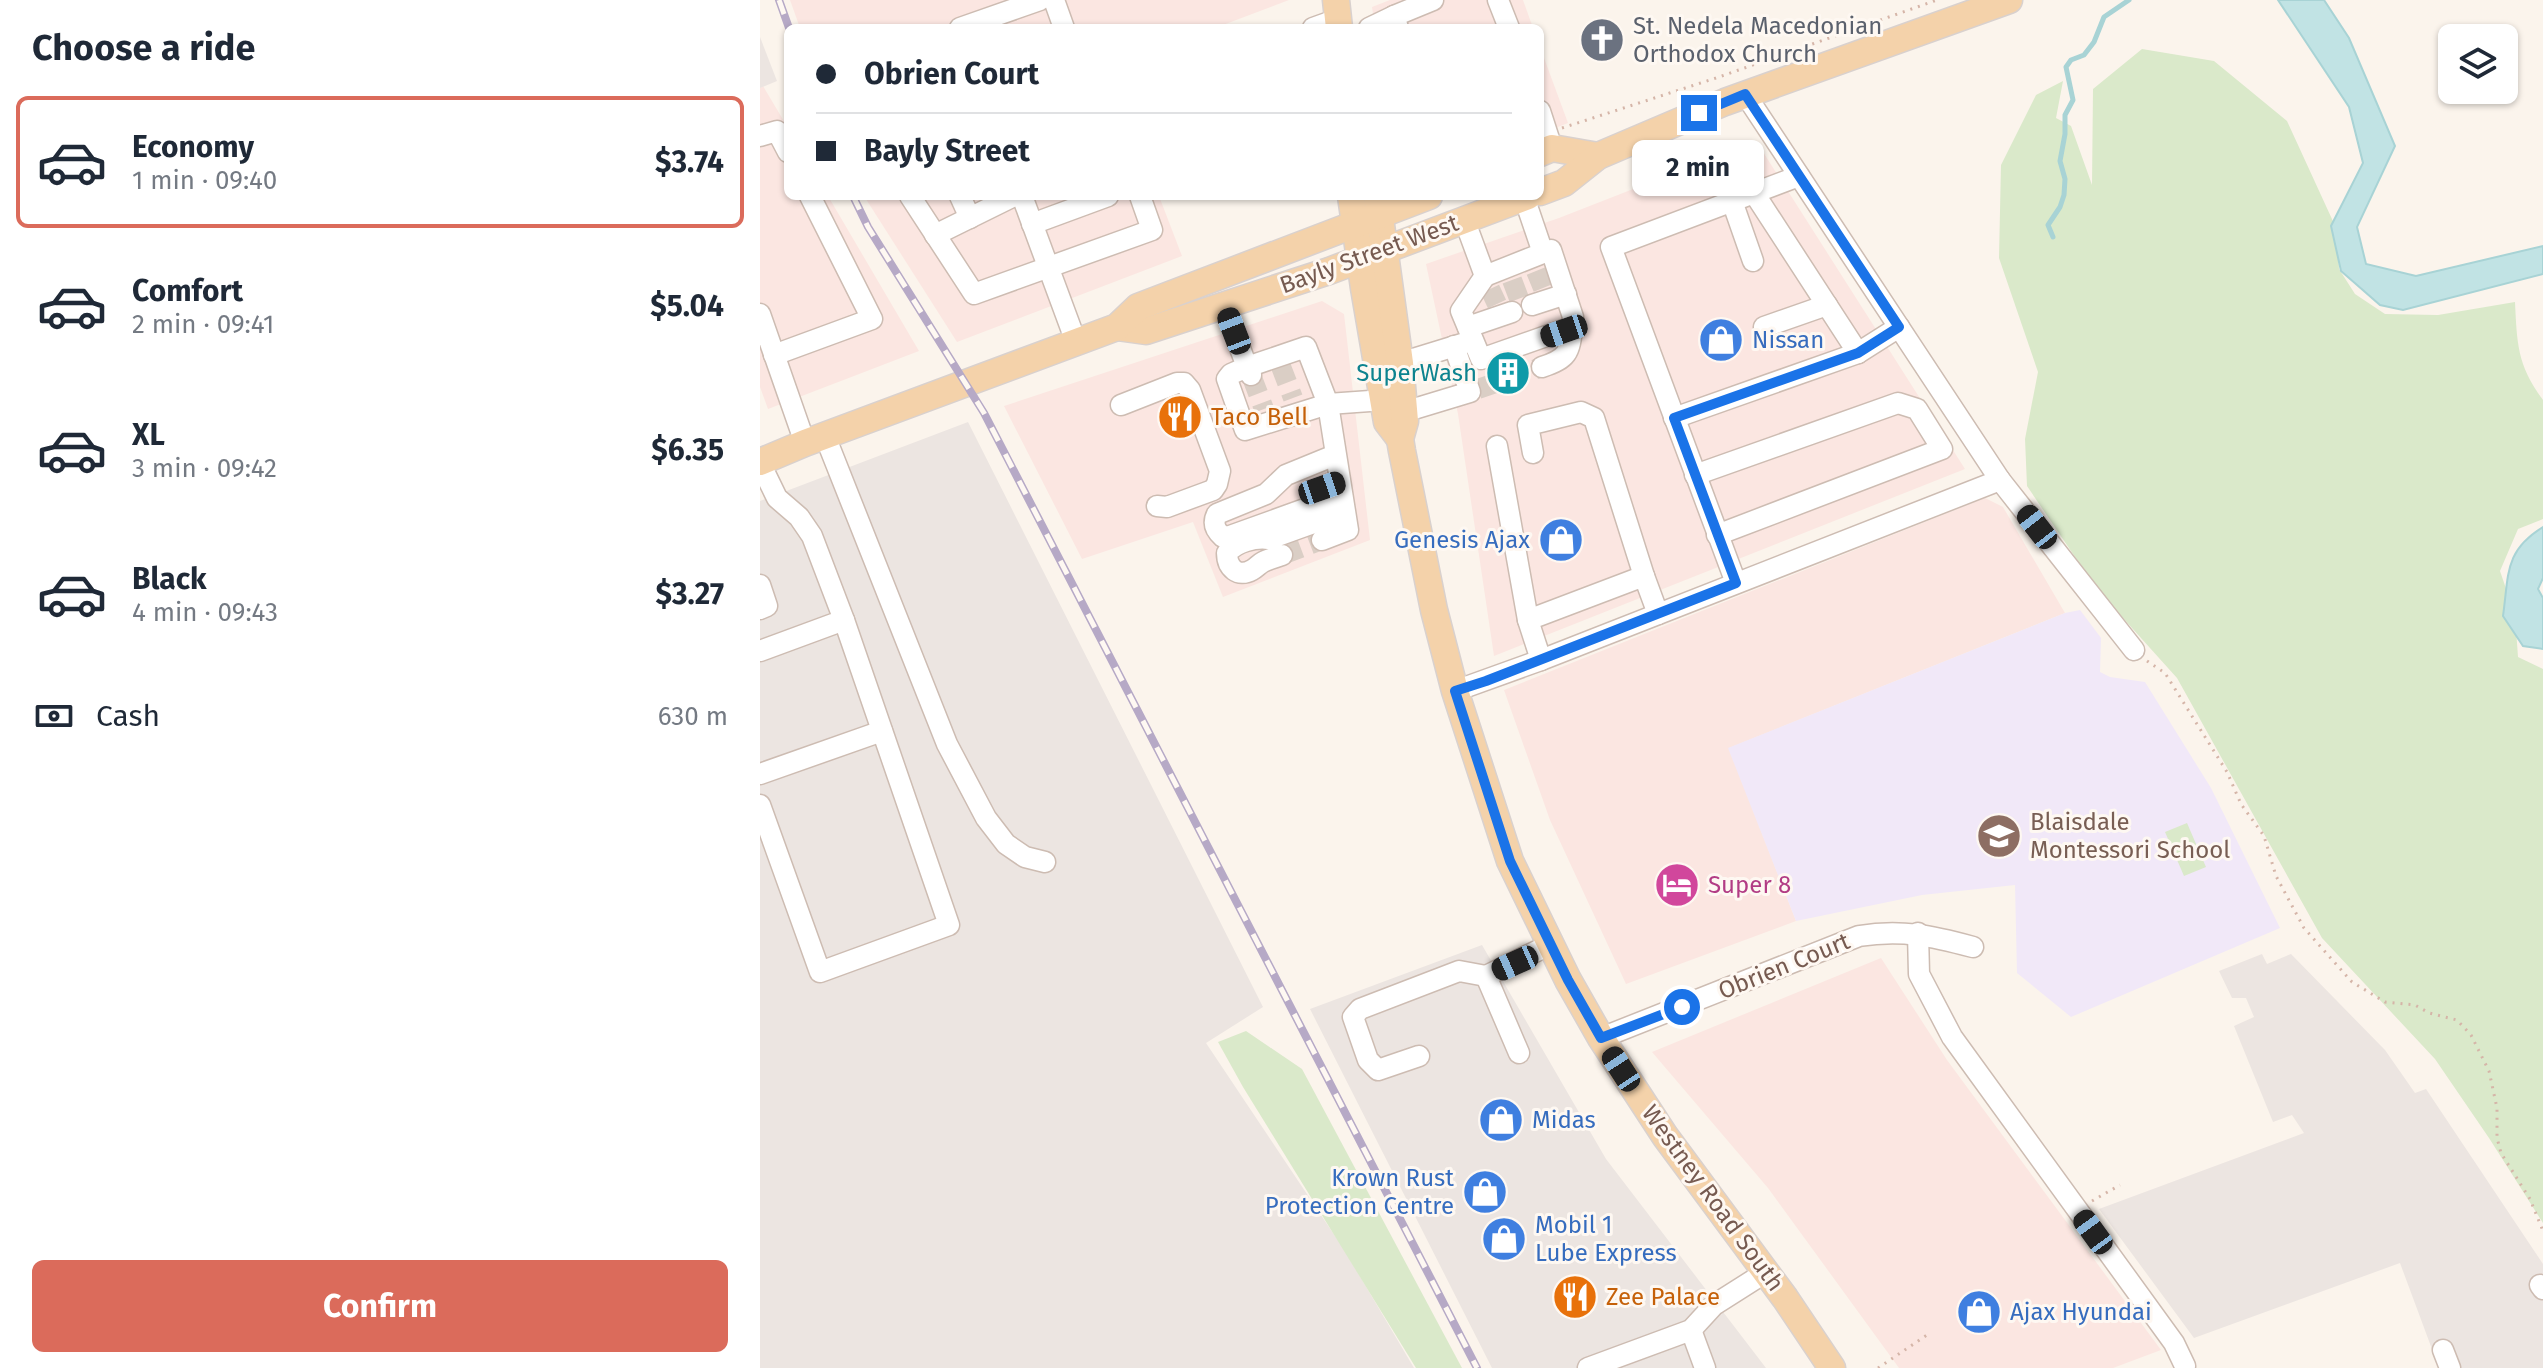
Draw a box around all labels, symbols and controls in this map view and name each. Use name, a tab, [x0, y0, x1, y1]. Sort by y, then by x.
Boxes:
place label: St. Nedela Macedonian Orthodox Church	[1633, 12, 1882, 68]
church icon: St. Nedela Macedonian Orthodox Church	[1578, 16, 1626, 64]
map controls	[2438, 24, 2518, 104]
button: layers	[2438, 24, 2518, 104]
text: Choose a ride	[32, 26, 255, 70]
text: Obrien Court	[864, 56, 1039, 92]
route end	[1681, 95, 1717, 131]
icon: car	[36, 126, 108, 198]
text: Economy	[132, 129, 254, 165]
text: Bayly Street	[864, 133, 1030, 169]
callout: 2 min	[1633, 141, 1765, 197]
text: $3.74	[655, 144, 724, 180]
text: 2 min	[1666, 152, 1730, 183]
text: 1 min · 09:40	[132, 165, 277, 196]
street label: Bayly Street West	[1276, 209, 1462, 299]
icon: car	[36, 270, 108, 342]
text: Comfort	[132, 273, 243, 309]
text: $5.04	[650, 288, 724, 324]
car	[1214, 304, 1254, 358]
text: 2 min · 09:41	[132, 309, 274, 340]
car	[1537, 312, 1591, 350]
shop icon: Nissan	[1697, 316, 1745, 364]
place label: Nissan	[1752, 326, 1824, 354]
building icon: SuperWash	[1484, 349, 1532, 397]
place label: SuperWash	[1356, 359, 1477, 387]
restaurant icon: Taco Bell	[1156, 393, 1204, 441]
place label: Taco Bell	[1211, 403, 1308, 431]
icon: car	[36, 414, 108, 486]
text: XL	[132, 417, 165, 453]
text: $6.35	[651, 432, 724, 468]
text: 3 min · 09:42	[132, 453, 277, 484]
car	[1295, 469, 1349, 507]
car	[2013, 501, 2061, 553]
shop icon: Genesis Ajax	[1537, 516, 1585, 564]
place label: Genesis Ajax	[1394, 526, 1530, 554]
icon: car	[36, 558, 108, 630]
text: Black	[132, 561, 207, 597]
text: $3.27	[655, 576, 724, 612]
text: 4 min · 09:43	[132, 597, 278, 628]
icon: cash	[32, 694, 76, 738]
text: Cash	[96, 698, 160, 734]
text: 630 m	[658, 701, 728, 732]
place label: Blaisdale Montessori School	[2030, 808, 2230, 864]
school or university icon: Blaisdale Montessori School	[1975, 812, 2023, 860]
hotel icon: Super 8	[1653, 861, 1701, 909]
place label: Super 8	[1708, 871, 1791, 899]
street label: Obrien Court	[1714, 927, 1854, 1005]
car	[1488, 942, 1542, 984]
route start	[1664, 989, 1700, 1025]
car	[1598, 1042, 1644, 1096]
shop icon: Midas	[1477, 1096, 1525, 1144]
street label: Westney Road South	[1636, 1099, 1790, 1297]
place label: Midas	[1532, 1106, 1596, 1134]
place label: Krown Rust Protection Centre	[1265, 1164, 1454, 1220]
shop icon: Krown Rust Protection Centre	[1461, 1168, 1509, 1216]
car	[2069, 1206, 2117, 1258]
place label: Mobil 1 Lube Express	[1535, 1211, 1677, 1267]
shop icon: Mobil 1 Lube Express	[1480, 1215, 1528, 1263]
button: Confirm	[32, 1260, 728, 1352]
restaurant icon: Zee Palace	[1551, 1273, 1599, 1321]
place label: Zee Palace	[1606, 1283, 1720, 1311]
shop icon: Ajax Hyundai	[1955, 1288, 2003, 1336]
place label: Ajax Hyundai	[2010, 1298, 2152, 1326]

